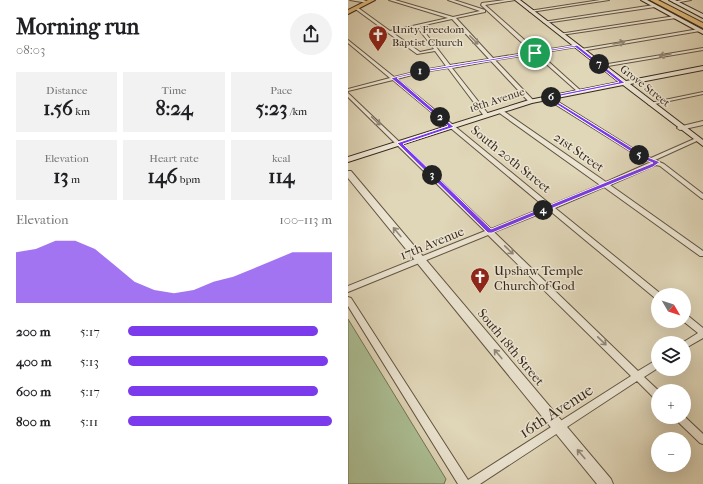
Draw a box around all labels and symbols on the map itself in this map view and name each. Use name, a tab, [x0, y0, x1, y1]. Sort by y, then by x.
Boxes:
place label: Unity Freedom Baptist Church	[392, 23, 465, 49]
church icon: Unity Freedom Baptist Church	[367, 24, 389, 52]
one-way arrow	[469, 35, 479, 45]
pin	[518, 36, 552, 70]
one-way arrow	[612, 39, 625, 47]
one-way arrow	[658, 51, 671, 59]
pin: 7	[589, 54, 609, 74]
pin: 1	[410, 61, 430, 81]
street label: Grove Street	[617, 62, 673, 110]
street label: 18th Avenue	[468, 85, 527, 115]
pin: 6	[541, 87, 561, 107]
pin: 2	[430, 107, 450, 127]
one-way arrow	[371, 116, 381, 125]
street label: South 20th Street	[468, 122, 554, 196]
street label: 21st Street	[551, 129, 607, 175]
pin: 5	[629, 145, 649, 165]
pin: 3	[422, 165, 442, 185]
pin: 4	[533, 200, 553, 220]
street label: 17th Avenue	[398, 223, 467, 263]
one-way arrow	[393, 227, 401, 238]
one-way arrow	[504, 246, 514, 255]
place label: Upshaw Temple Church of God	[494, 263, 584, 293]
church icon: Upshaw Temple Church of God	[469, 266, 491, 294]
north arrow	[651, 288, 691, 328]
street label: South 18th Street	[475, 306, 548, 389]
one-way arrow	[597, 336, 607, 346]
one-way arrow	[493, 349, 502, 359]
street label: 16th Avenue	[516, 380, 596, 442]
one-way arrow	[576, 449, 585, 459]

